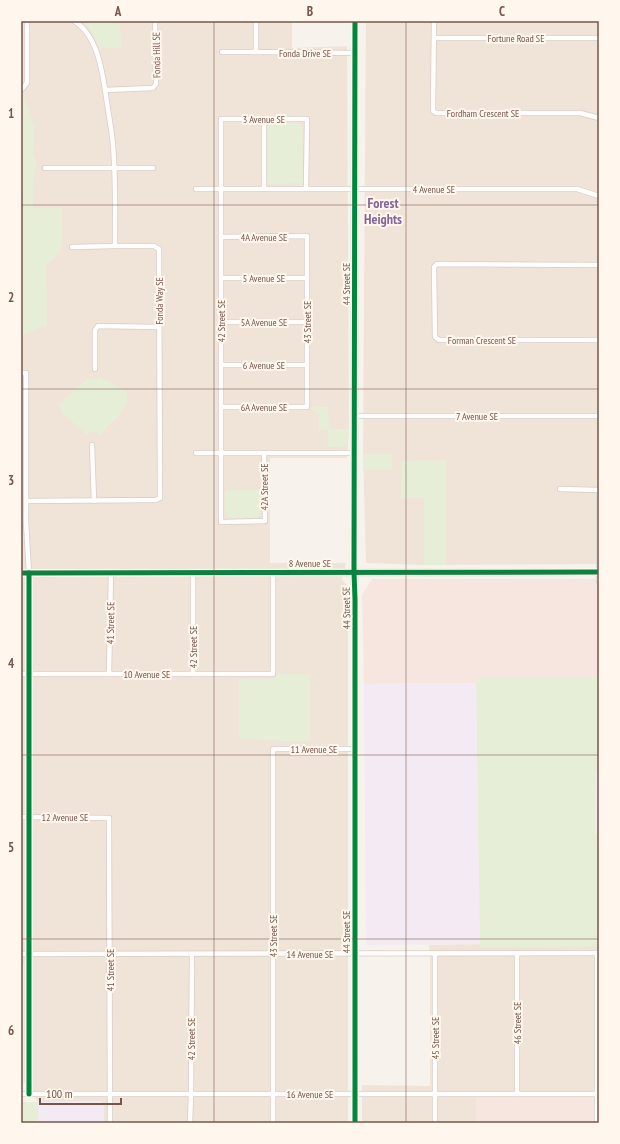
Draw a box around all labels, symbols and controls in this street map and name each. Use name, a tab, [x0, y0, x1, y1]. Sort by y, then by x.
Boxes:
text: A	[114, 3, 122, 20]
text: B	[307, 3, 313, 20]
text: C	[499, 3, 505, 20]
street label: Fonda Hill SE	[150, 32, 163, 78]
street label: Fortune Road SE	[488, 32, 544, 45]
street label: Fonda Drive SE	[279, 47, 331, 60]
text: 1	[8, 105, 14, 122]
street label: Fordham Crescent SE	[447, 107, 519, 120]
street label: 3 Avenue SE	[243, 113, 285, 126]
street label: 4 Avenue SE	[413, 183, 455, 196]
district label: Forest Heights	[364, 194, 402, 228]
street label: 4A Avenue SE	[241, 231, 287, 244]
street label: 44 Street SE	[340, 263, 353, 305]
street label: 5 Avenue SE	[243, 272, 285, 285]
street label: Fonda Way SE	[153, 277, 166, 325]
text: 2	[8, 289, 14, 306]
street label: 42 Street SE	[215, 300, 228, 342]
street label: 43 Street SE	[301, 301, 314, 343]
street label: 5A Avenue SE	[241, 316, 287, 329]
street label: Forman Crescent SE	[448, 334, 516, 347]
street label: 6 Avenue SE	[243, 359, 285, 372]
street label: 6A Avenue SE	[241, 401, 287, 414]
street label: 7 Avenue SE	[456, 410, 498, 423]
street label: 42A Street SE	[258, 464, 271, 510]
text: 3	[8, 472, 14, 489]
street label: 8 Avenue SE	[289, 557, 331, 570]
street label: 44 Street SE	[340, 587, 353, 629]
street label: 41 Street SE	[104, 602, 117, 644]
street label: 42 Street SE	[187, 626, 200, 668]
text: 4	[8, 655, 15, 672]
street label: 10 Avenue SE	[124, 668, 170, 681]
street label: 11 Avenue SE	[291, 743, 337, 756]
street label: 12 Avenue SE	[42, 811, 88, 824]
text: 5	[8, 839, 14, 856]
street label: 44 Street SE	[340, 911, 353, 953]
street label: 43 Street SE	[267, 915, 280, 957]
street label: 14 Avenue SE	[287, 948, 333, 961]
street label: 41 Street SE	[104, 949, 117, 991]
street label: 46 Street SE	[511, 1002, 524, 1044]
street label: 45 Street SE	[429, 1017, 442, 1059]
street label: 42 Street SE	[185, 1018, 198, 1060]
text: 6	[8, 1022, 14, 1039]
scale bar	[40, 1080, 121, 1106]
text: 100 m	[46, 1086, 73, 1101]
street label: 16 Avenue SE	[287, 1088, 333, 1101]

